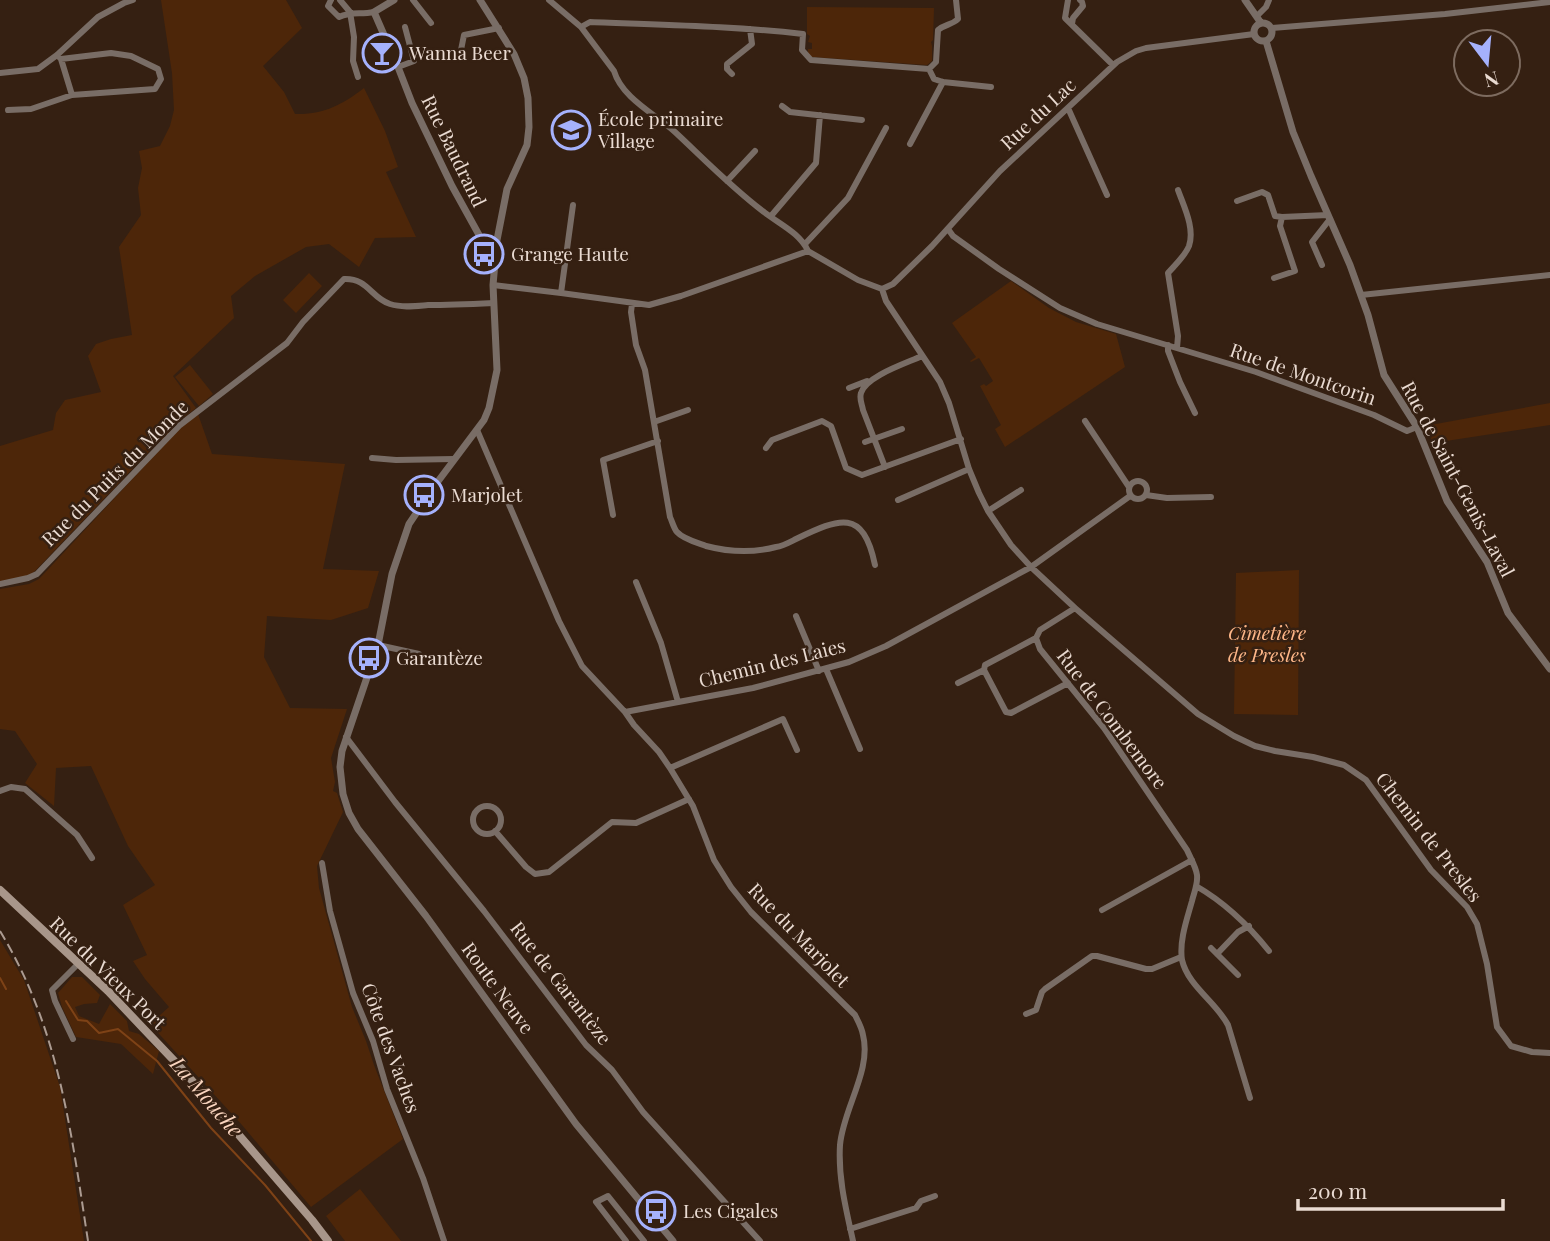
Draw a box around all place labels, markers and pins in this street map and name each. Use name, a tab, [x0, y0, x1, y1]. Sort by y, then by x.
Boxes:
bar icon: Wanna Beer	[361, 32, 403, 74]
place label: Wanna Beer	[408, 39, 511, 65]
place label: École primaire Village	[597, 105, 723, 153]
school or university icon: École primaire Village	[550, 109, 592, 151]
bus stop icon: Grange Haute	[463, 233, 505, 275]
place label: Grange Haute	[511, 240, 629, 266]
bus stop icon: Marjolet	[403, 474, 445, 516]
place label: Marjolet	[451, 481, 523, 507]
bus stop icon: Garantèze	[348, 637, 390, 679]
place label: Garantèze	[396, 644, 483, 670]
bus stop icon: Les Cigales	[635, 1190, 677, 1232]
place label: Les Cigales	[683, 1197, 778, 1223]

